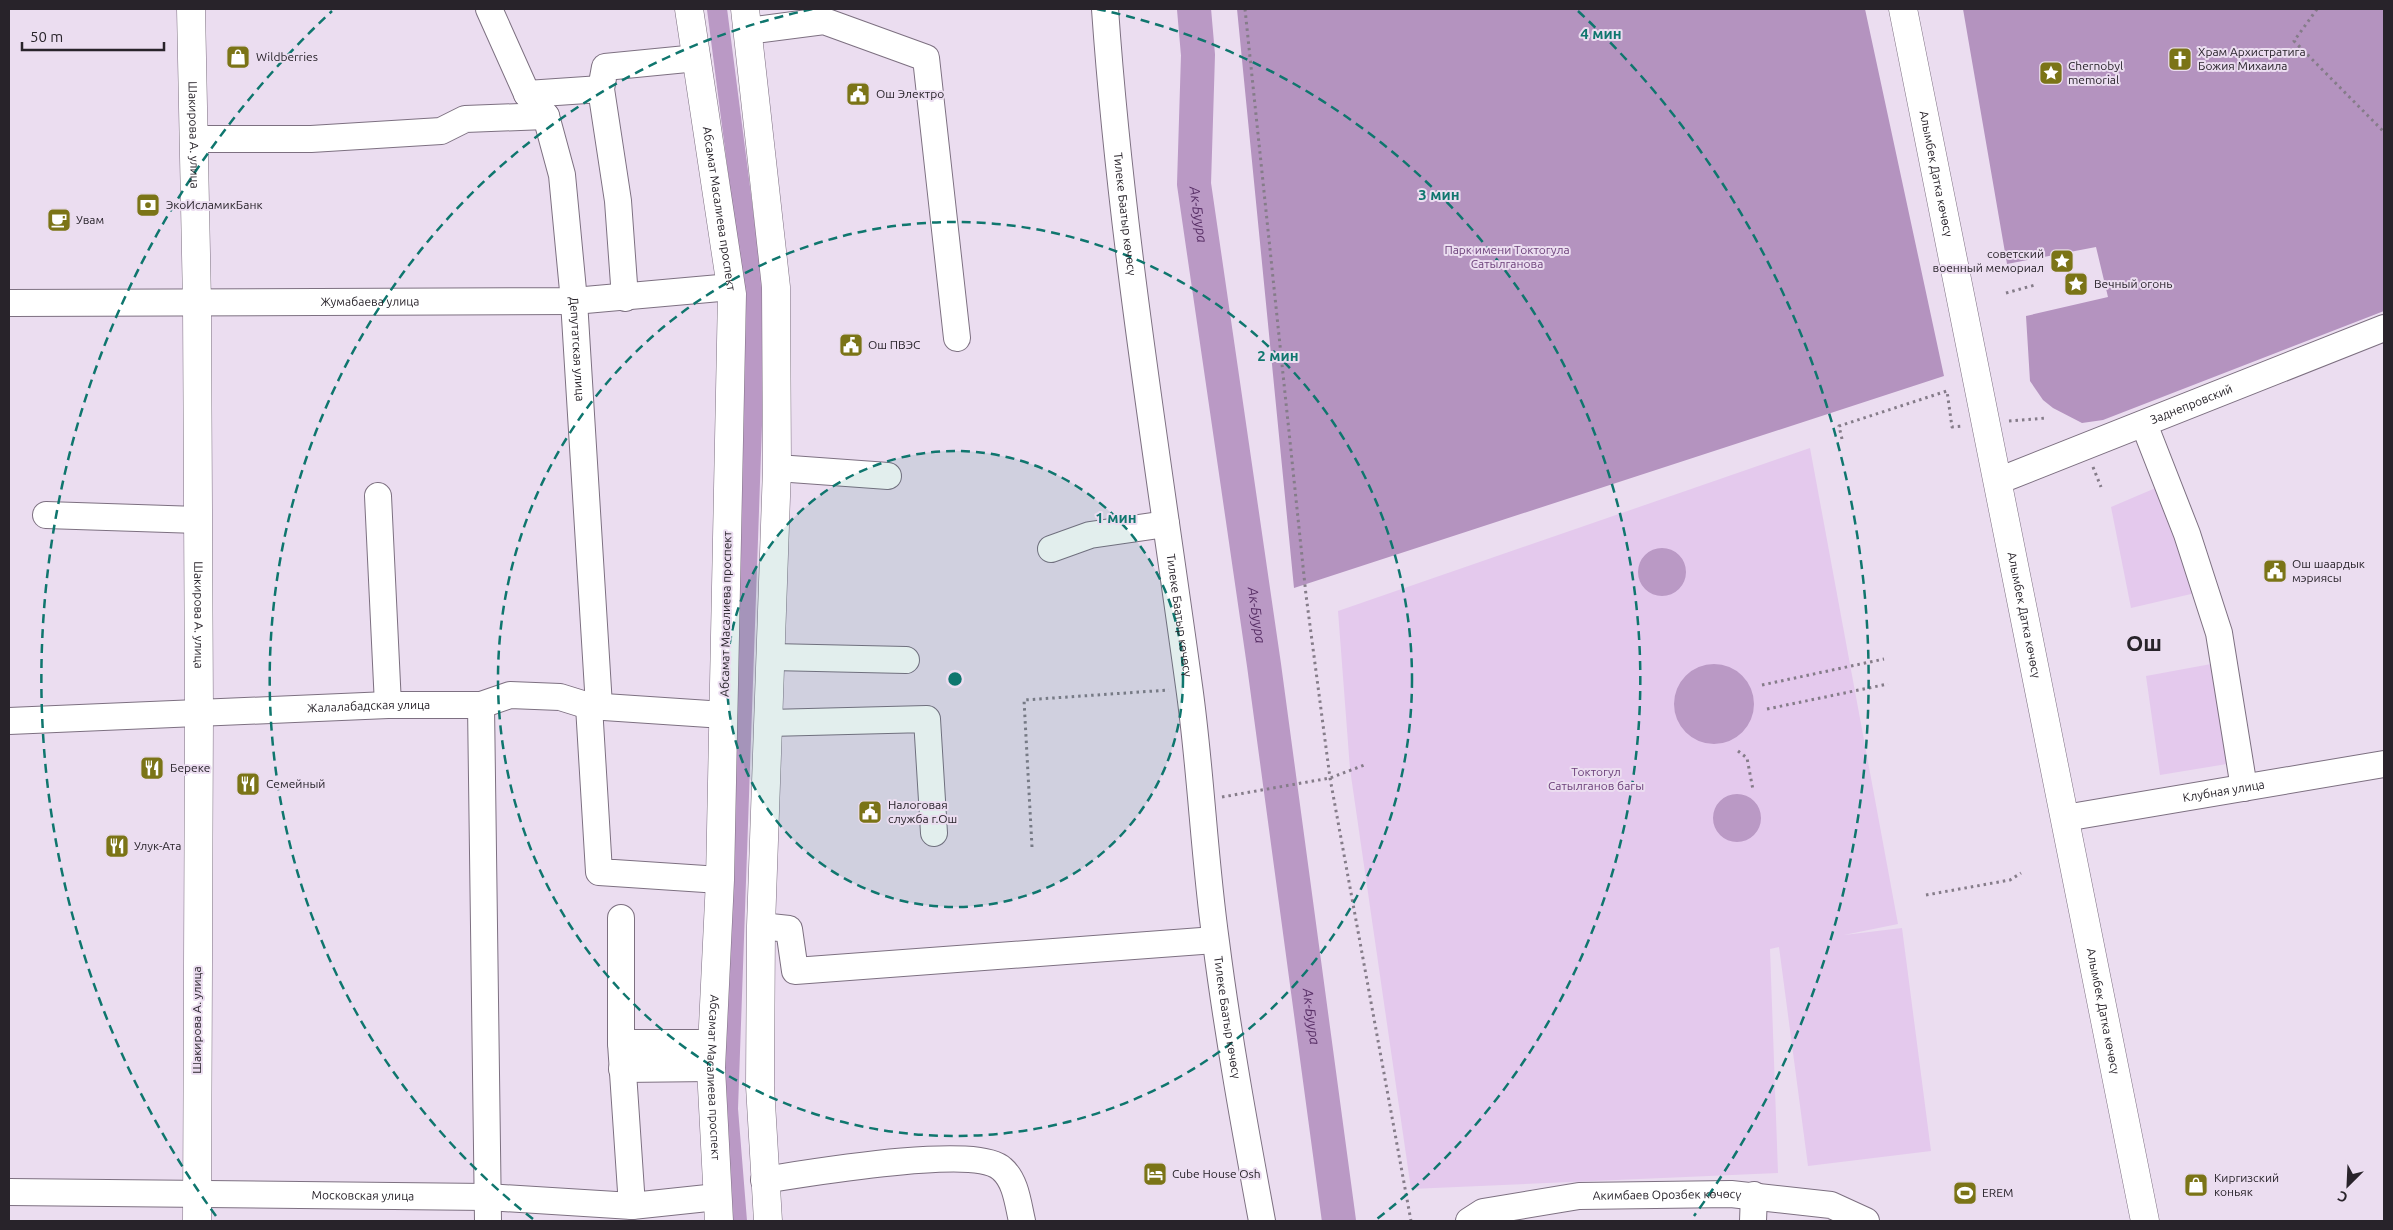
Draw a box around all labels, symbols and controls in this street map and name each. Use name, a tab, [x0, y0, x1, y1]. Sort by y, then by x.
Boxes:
scale bar	[22, 20, 165, 52]
text: 4 мин	[1580, 25, 1622, 42]
text: 50 m	[30, 28, 63, 45]
shop icon: Wildberries	[225, 44, 251, 70]
place label: Храм Архистратига Божия Михаила	[2198, 45, 2306, 72]
church icon: Храм Архистратига Божия Михаила	[2167, 46, 2193, 72]
place label: Wildberries	[256, 50, 318, 63]
place label: Chernobyl memorial	[2068, 59, 2123, 86]
place icon: Chernobyl memorial	[2038, 60, 2064, 86]
street label: Шакирова А. улица	[186, 81, 202, 189]
public building icon: Ош Электро	[845, 81, 871, 107]
place label: Ош Электро	[876, 87, 944, 100]
street label: Алымбек Датка көчөсү	[1917, 110, 1955, 238]
street label: Абсамат Масалиева проспект	[701, 126, 739, 292]
street label: Тилеке Баатыр көчөсү	[1112, 152, 1139, 276]
water label: Ак-Буура	[1186, 184, 1210, 244]
text: 3 мин	[1418, 186, 1460, 203]
bank icon: ЭкоИсламикБанк	[135, 192, 161, 218]
place label: ЭкоИсламикБанк	[166, 198, 263, 211]
cafe icon: Увам	[46, 207, 72, 233]
place label: Увам	[76, 213, 104, 226]
park label: Парк имени Токтогула Сатылганова	[1444, 243, 1570, 270]
place label: советский военный мемориал	[1933, 247, 2044, 274]
place icon: советский военный мемориал	[2049, 248, 2075, 274]
place icon: Вечный огонь	[2063, 271, 2089, 297]
place label: Вечный огонь	[2094, 277, 2172, 290]
street label: Жумабаева улица	[320, 295, 419, 308]
street label: Депутатская улица	[568, 296, 587, 402]
public building icon: Ош ПВЭС	[838, 332, 864, 358]
place label: Ош ПВЭС	[868, 338, 921, 351]
text: 2 мин	[1257, 347, 1299, 364]
street label: Заднепровский	[2148, 382, 2234, 426]
text: 1 мин	[1095, 509, 1137, 526]
street label: Абсамат Масалиева проспект	[718, 530, 733, 697]
street label: Алымбек Датка көчөсү	[2006, 551, 2043, 679]
street label: Тилеке Баатыр көчөсү	[1164, 553, 1195, 678]
place label: Ош шаардык мэриясы	[2292, 557, 2365, 584]
public building icon: Ош шаардык мэриясы	[2262, 558, 2288, 584]
street label: Шакирова А. улица	[192, 561, 206, 669]
water label: Ак-Буура	[1245, 585, 1269, 645]
district label: Ош	[2126, 630, 2162, 655]
centre of rings	[946, 670, 964, 688]
street label: Жалалабадская улица	[307, 698, 430, 714]
restaurant icon: Береке	[139, 755, 165, 781]
place label: Береке	[170, 761, 210, 774]
park label: Токтогул Сатылганов багы	[1548, 765, 1644, 792]
restaurant icon: Семейный	[235, 771, 261, 797]
place label: Семейный	[266, 777, 325, 790]
street label: Клубная улица	[2182, 777, 2266, 804]
place label: Налоговая служба г.Ош	[888, 798, 957, 825]
public building icon: Налоговая служба г.Ош	[857, 799, 883, 825]
restaurant icon: Улук-Ата	[104, 833, 130, 859]
place label: Улук-Ата	[134, 839, 181, 852]
street label: Алымбек Датка көчөсү	[2085, 947, 2123, 1075]
street label: Тилеке Баатыр көчөсү	[1212, 955, 1243, 1080]
street label: Шакирова А. улица	[190, 966, 203, 1074]
water label: Ак-Буура	[1300, 986, 1323, 1046]
street label: Абсамат Масалиева проспект	[705, 994, 723, 1161]
north arrow	[2323, 1160, 2373, 1210]
hotel icon: Cube House Osh	[1142, 1161, 1168, 1187]
place label: Cube House Osh	[1172, 1167, 1261, 1180]
place label: Киргизский коньяк	[2214, 1171, 2279, 1198]
shop icon: Киргизский коньяк	[2183, 1172, 2209, 1198]
sports icon: EREM	[1952, 1180, 1978, 1206]
place label: EREM	[1982, 1186, 2013, 1199]
street label: Акимбаев Орозбек көчөсү	[1593, 1187, 1742, 1202]
street label: Московская улица	[312, 1188, 414, 1202]
text: С	[2335, 1188, 2350, 1206]

